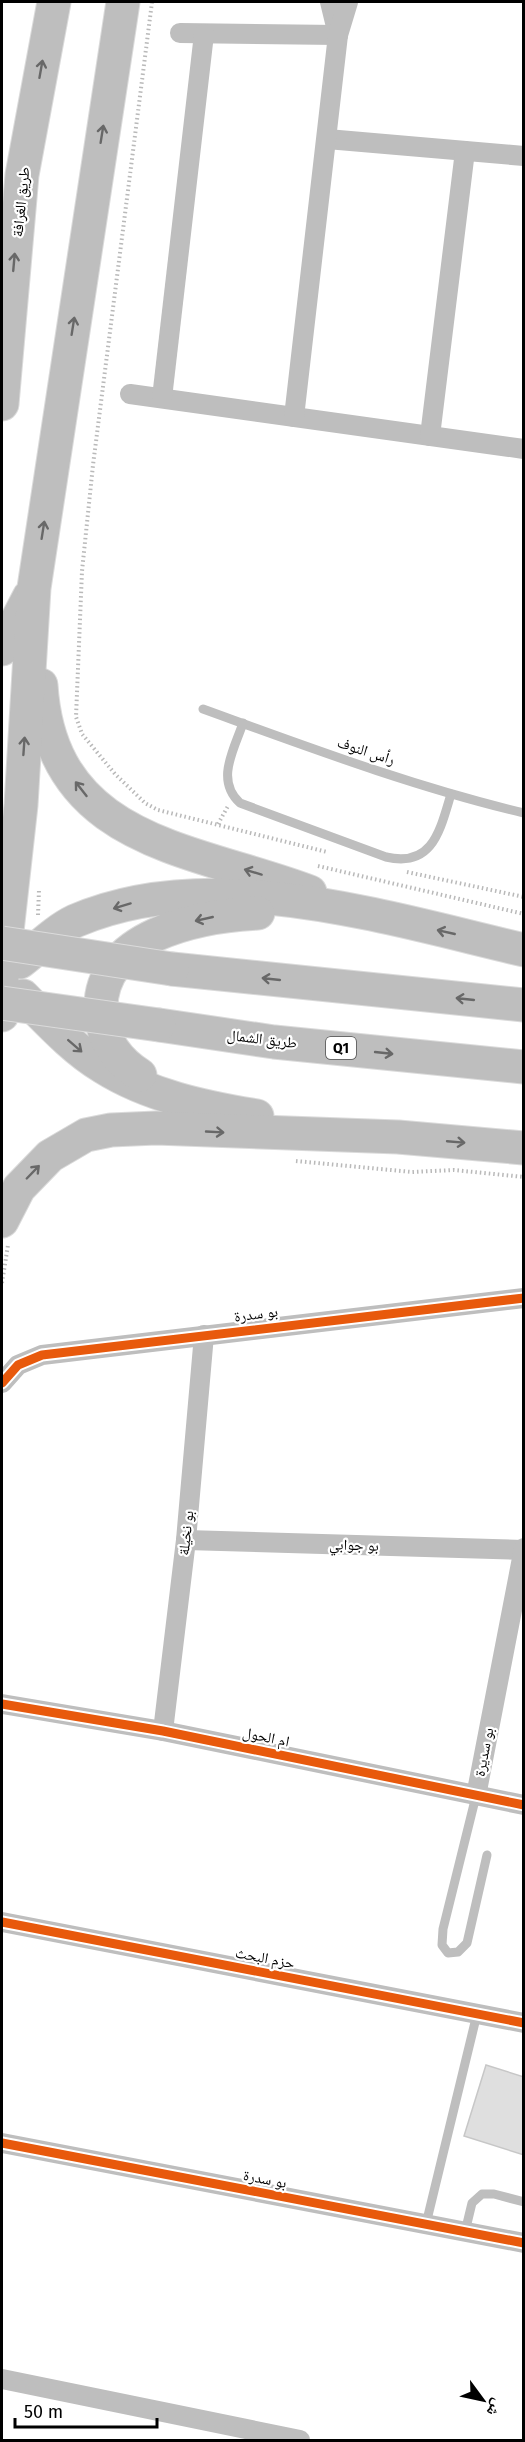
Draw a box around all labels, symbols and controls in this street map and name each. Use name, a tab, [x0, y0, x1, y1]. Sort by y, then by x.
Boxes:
one-way arrow	[36, 60, 47, 79]
one-way arrow	[97, 124, 108, 144]
street label: طريق الغرافة	[8, 166, 35, 238]
one-way arrow	[9, 252, 20, 272]
one-way arrow	[68, 317, 79, 337]
one-way arrow	[37, 521, 48, 540]
street label: رأس النوف	[335, 733, 397, 770]
one-way arrow	[19, 737, 30, 757]
one-way arrow	[74, 781, 87, 797]
one-way arrow	[243, 866, 262, 877]
one-way arrow	[113, 901, 132, 912]
one-way arrow	[195, 914, 214, 926]
one-way arrow	[437, 926, 456, 938]
one-way arrow	[262, 973, 282, 984]
one-way arrow	[456, 993, 476, 1004]
street label: طريق الشمال	[226, 1026, 298, 1053]
road number: Q1	[326, 1037, 356, 1059]
one-way arrow	[67, 1039, 82, 1053]
one-way arrow	[373, 1048, 393, 1059]
one-way arrow	[205, 1126, 225, 1137]
one-way arrow	[446, 1137, 466, 1148]
one-way arrow	[26, 1164, 41, 1179]
street label: بو سدرة	[233, 1302, 279, 1326]
street label: بو نخيلة	[175, 1510, 197, 1556]
street label: بو جوابي	[329, 1535, 379, 1558]
street label: ام الحول	[241, 1723, 291, 1752]
street label: بو سديرة	[470, 1726, 498, 1778]
street label: حزم البحث	[233, 1943, 297, 1974]
street label: بو سدرة	[242, 2166, 288, 2192]
north arrow	[453, 2370, 513, 2430]
scale bar	[15, 2391, 158, 2429]
text: ش	[483, 2396, 508, 2420]
text: 50 m	[24, 2401, 63, 2423]

